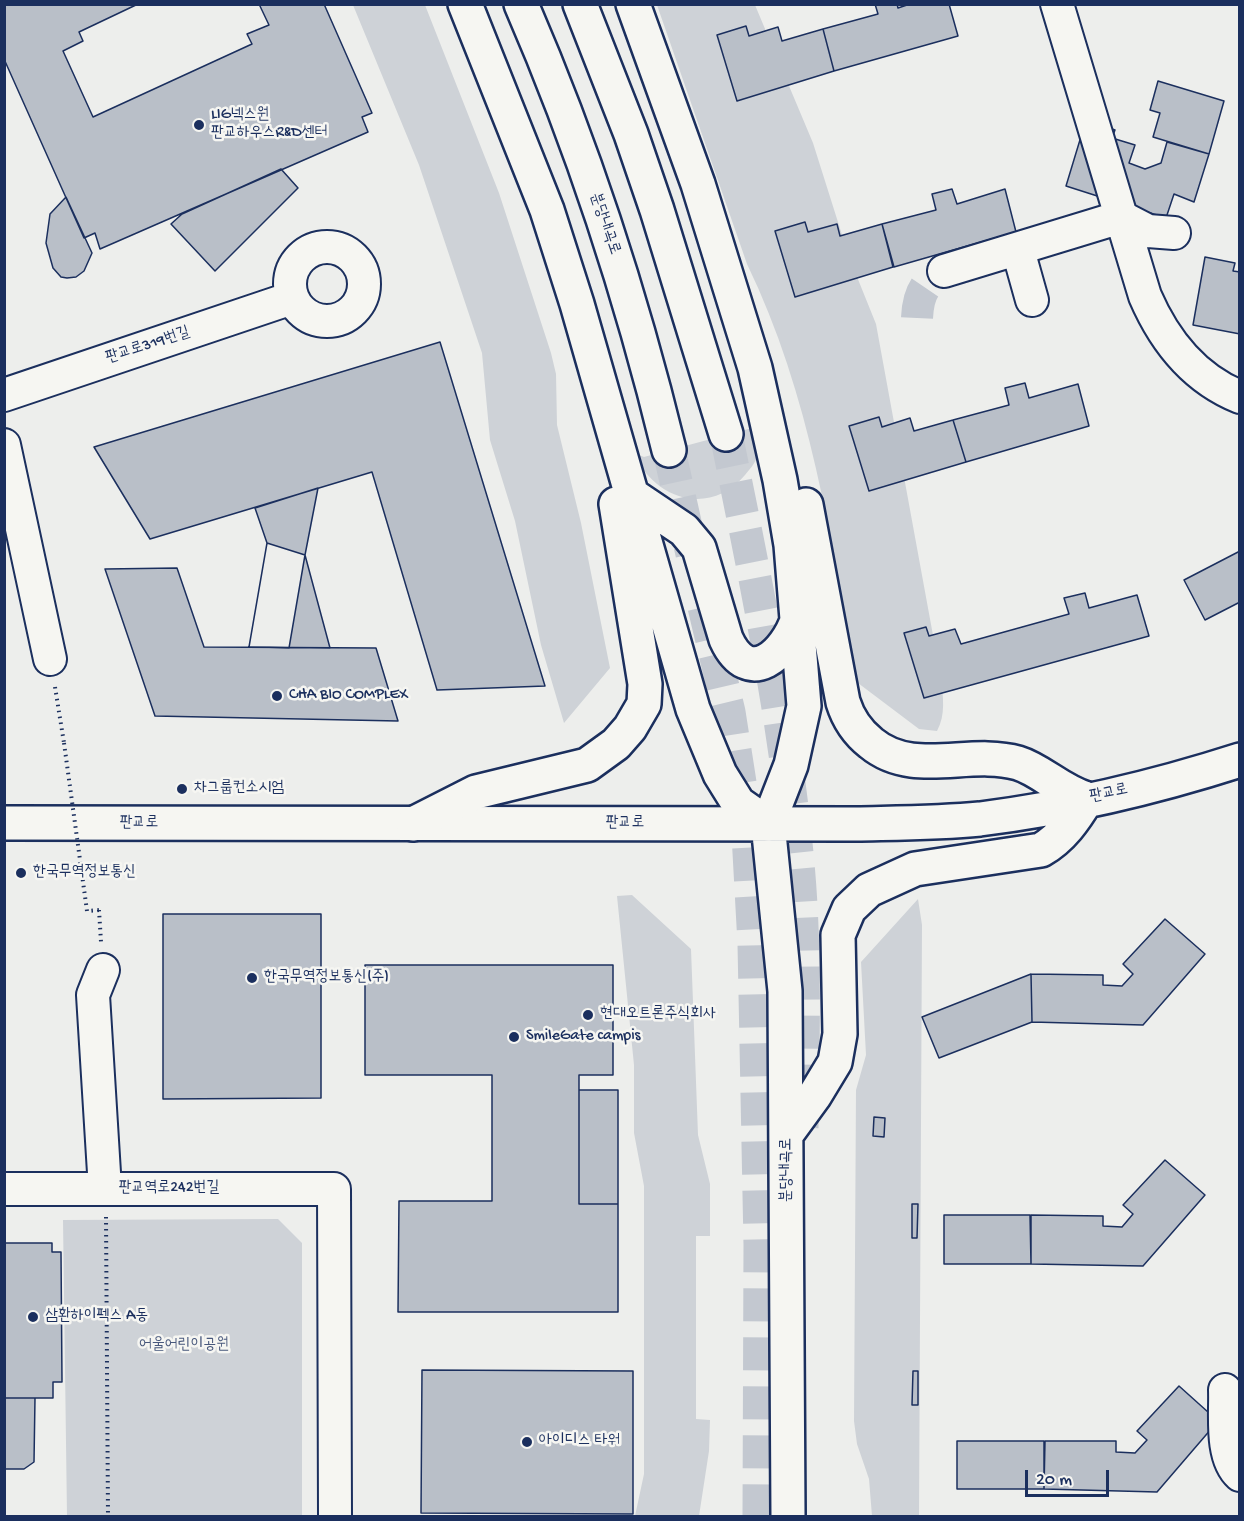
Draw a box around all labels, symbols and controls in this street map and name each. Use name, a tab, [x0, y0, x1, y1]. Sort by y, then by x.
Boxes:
place label: LIG넥스원 판교하우스R&D센터	[211, 106, 327, 144]
marker: LIG넥스원 판교하우스R&D센터	[192, 118, 206, 132]
street label: 분당내곡로	[584, 190, 624, 258]
street label: 판교로319번길	[104, 323, 192, 369]
place label: CHA BIO COMPLEX	[289, 686, 408, 706]
marker: CHA BIO COMPLEX	[270, 689, 284, 703]
place label: 차그룹컨소시엄	[194, 779, 284, 799]
street label: 판교로	[1088, 781, 1130, 807]
marker: 차그룹컨소시엄	[175, 782, 189, 796]
street label: 판교로	[120, 814, 158, 834]
street label: 판교로	[606, 814, 644, 834]
place label: 한국무역정보통신	[33, 863, 136, 883]
marker: 한국무역정보통신	[14, 866, 28, 880]
place label: 한국무역정보통신(주)	[264, 968, 389, 988]
marker: 한국무역정보통신(주)	[245, 971, 259, 985]
place label: 현대오트론주식회사	[600, 1005, 716, 1025]
marker: 현대오트론주식회사	[581, 1008, 595, 1022]
place label: SmileGate campis	[526, 1027, 640, 1047]
marker: SmileGate campis	[507, 1030, 521, 1044]
street label: 분당내곡로	[778, 1138, 798, 1202]
street label: 판교역로242번길	[119, 1179, 219, 1199]
place label: 삼환하이펙스 A동	[45, 1307, 148, 1327]
marker: 삼환하이펙스 A동	[26, 1310, 40, 1324]
park label: 어울어린이공원	[139, 1336, 229, 1356]
place label: 아이디스 타워	[539, 1432, 620, 1452]
marker: 아이디스 타워	[520, 1435, 534, 1449]
scale bar	[1028, 1458, 1112, 1496]
text: 20 m	[1036, 1470, 1072, 1491]

